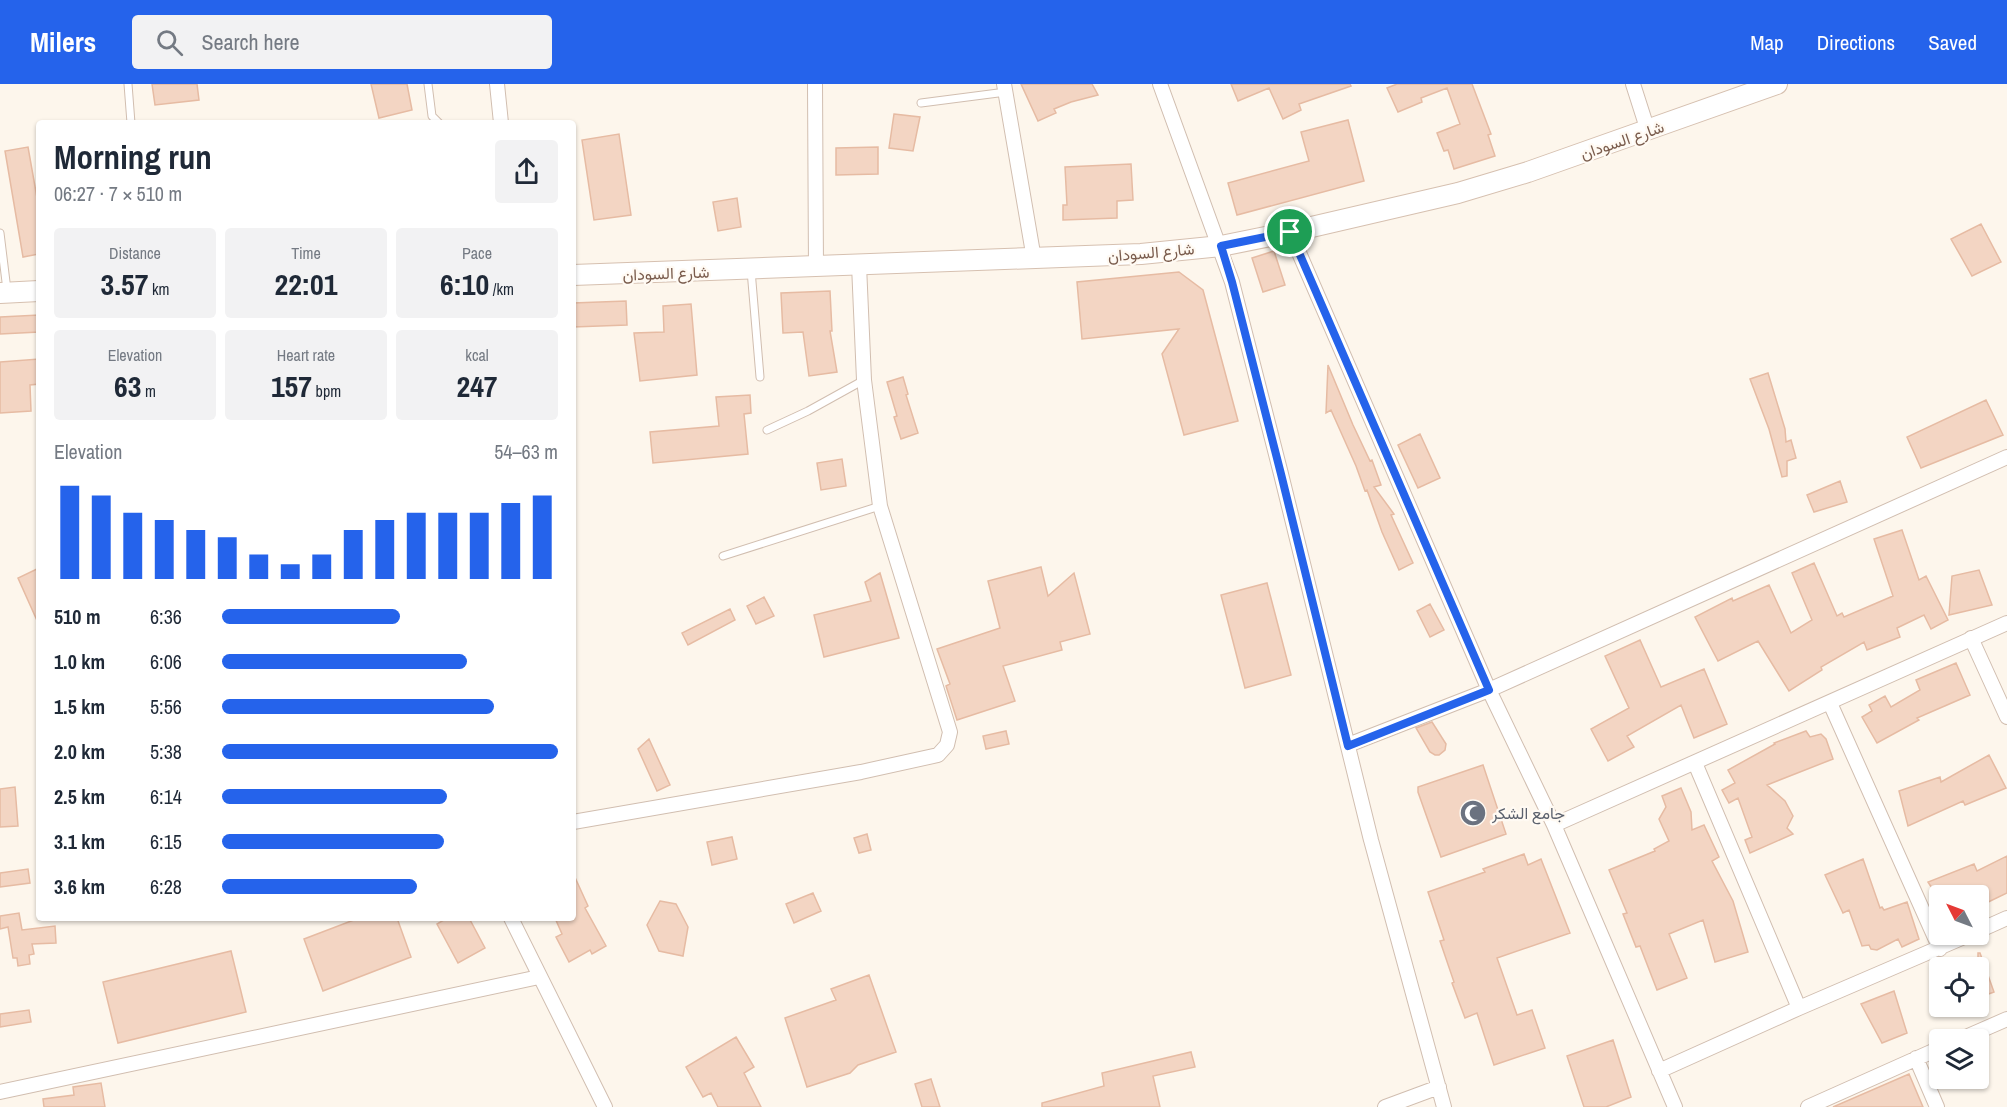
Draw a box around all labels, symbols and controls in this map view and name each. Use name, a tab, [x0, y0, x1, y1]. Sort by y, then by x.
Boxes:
search box	[132, 15, 552, 69]
text: Milers	[30, 23, 96, 61]
icon: search	[153, 26, 186, 59]
text: Search here	[201, 27, 300, 57]
text: Map	[1750, 28, 1784, 57]
text: Directions	[1817, 28, 1895, 57]
text: Saved	[1928, 28, 1977, 57]
street label: شارع السودان	[1577, 115, 1667, 166]
text: Morning run	[54, 135, 212, 179]
button: share	[495, 140, 558, 203]
text: 06:27 · 7 × 510 m	[54, 180, 182, 207]
pin	[1264, 206, 1315, 257]
icon: arrive	[1273, 215, 1306, 248]
street label: شارع السودان	[1107, 237, 1195, 268]
text: Distance	[109, 242, 161, 264]
text: Time	[291, 242, 321, 264]
text: Pace	[462, 242, 492, 264]
street label: شارع السودان	[622, 260, 710, 287]
text: 3.57	[100, 264, 148, 304]
text: 22:01	[275, 264, 337, 304]
text: 6:10	[440, 264, 489, 304]
text: km	[148, 278, 170, 300]
text: /km	[489, 278, 514, 300]
text: Elevation	[108, 344, 162, 366]
text: Heart rate	[277, 344, 335, 366]
text: kcal	[465, 344, 489, 366]
text: 63	[114, 366, 141, 406]
text: 157	[271, 366, 312, 406]
text: 247	[456, 366, 498, 406]
text: m	[141, 380, 156, 402]
text: bpm	[312, 380, 341, 402]
text: Elevation	[54, 438, 122, 465]
text: 54–63 m	[494, 438, 558, 465]
text: 510 m	[54, 603, 101, 630]
text: 6:36	[150, 603, 182, 630]
text: 1.0 km	[54, 648, 105, 675]
text: 6:06	[150, 648, 182, 675]
text: 1.5 km	[54, 693, 105, 720]
text: 5:56	[150, 693, 182, 720]
text: 2.0 km	[54, 738, 105, 765]
text: 5:38	[150, 738, 182, 765]
text: 2.5 km	[54, 783, 105, 810]
text: 6:14	[150, 783, 182, 810]
mosque icon: جامع الشكر	[1458, 798, 1488, 828]
place label: جامع الشكر	[1491, 802, 1565, 825]
text: 3.1 km	[54, 828, 105, 855]
text: 6:15	[150, 828, 182, 855]
text: 3.6 km	[54, 873, 105, 900]
text: 6:28	[150, 873, 182, 900]
north arrow	[1929, 885, 1989, 945]
map controls	[1929, 885, 1989, 1089]
button: locate	[1929, 957, 1989, 1017]
button: layers	[1929, 1029, 1989, 1089]

